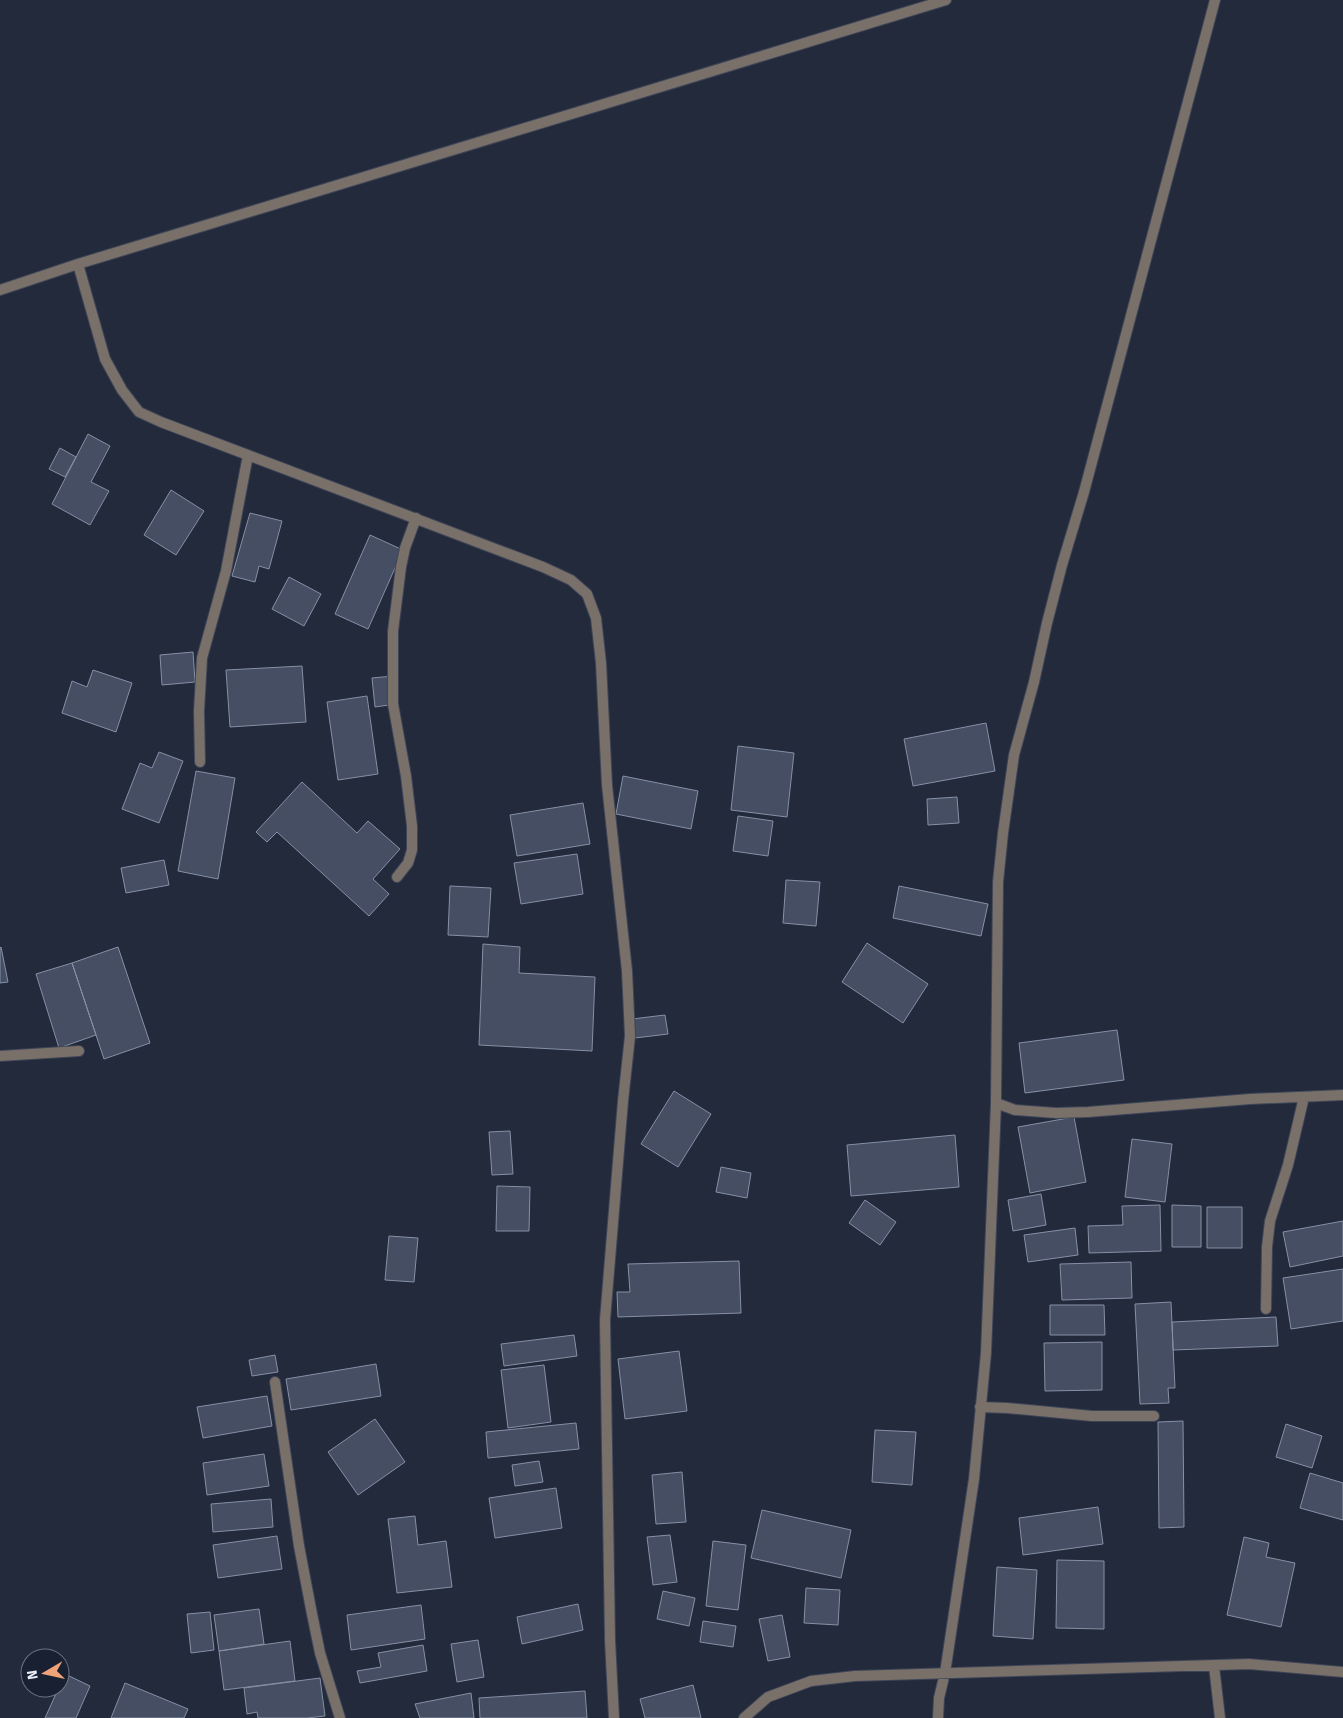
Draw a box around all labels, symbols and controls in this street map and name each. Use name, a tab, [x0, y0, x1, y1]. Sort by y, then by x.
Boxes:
north arrow	[20, 1648, 70, 1698]
text: N	[24, 1669, 42, 1681]

